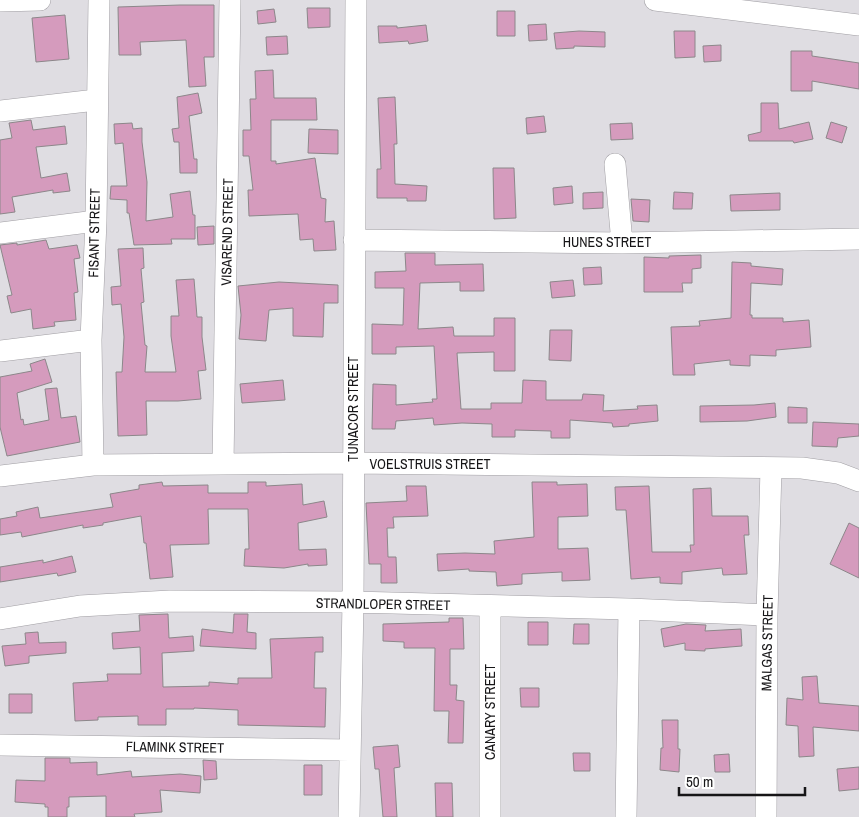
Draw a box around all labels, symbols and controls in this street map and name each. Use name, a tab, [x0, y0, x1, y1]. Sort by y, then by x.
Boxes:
street label: VISAREND STREET	[217, 178, 237, 286]
street label: FISANT STREET	[84, 188, 104, 278]
street label: HUNES STREET	[563, 233, 651, 251]
street label: TUNACOR STREET	[344, 356, 362, 462]
street label: VOELSTRUIS STREET	[369, 455, 491, 473]
street label: STRANDLOPER STREET	[316, 594, 450, 614]
street label: MALGAS STREET	[757, 595, 777, 691]
street label: CANARY STREET	[481, 664, 499, 760]
street label: FLAMINK STREET	[126, 737, 224, 757]
scale bar	[679, 764, 805, 796]
text: 50 m	[686, 771, 713, 792]

